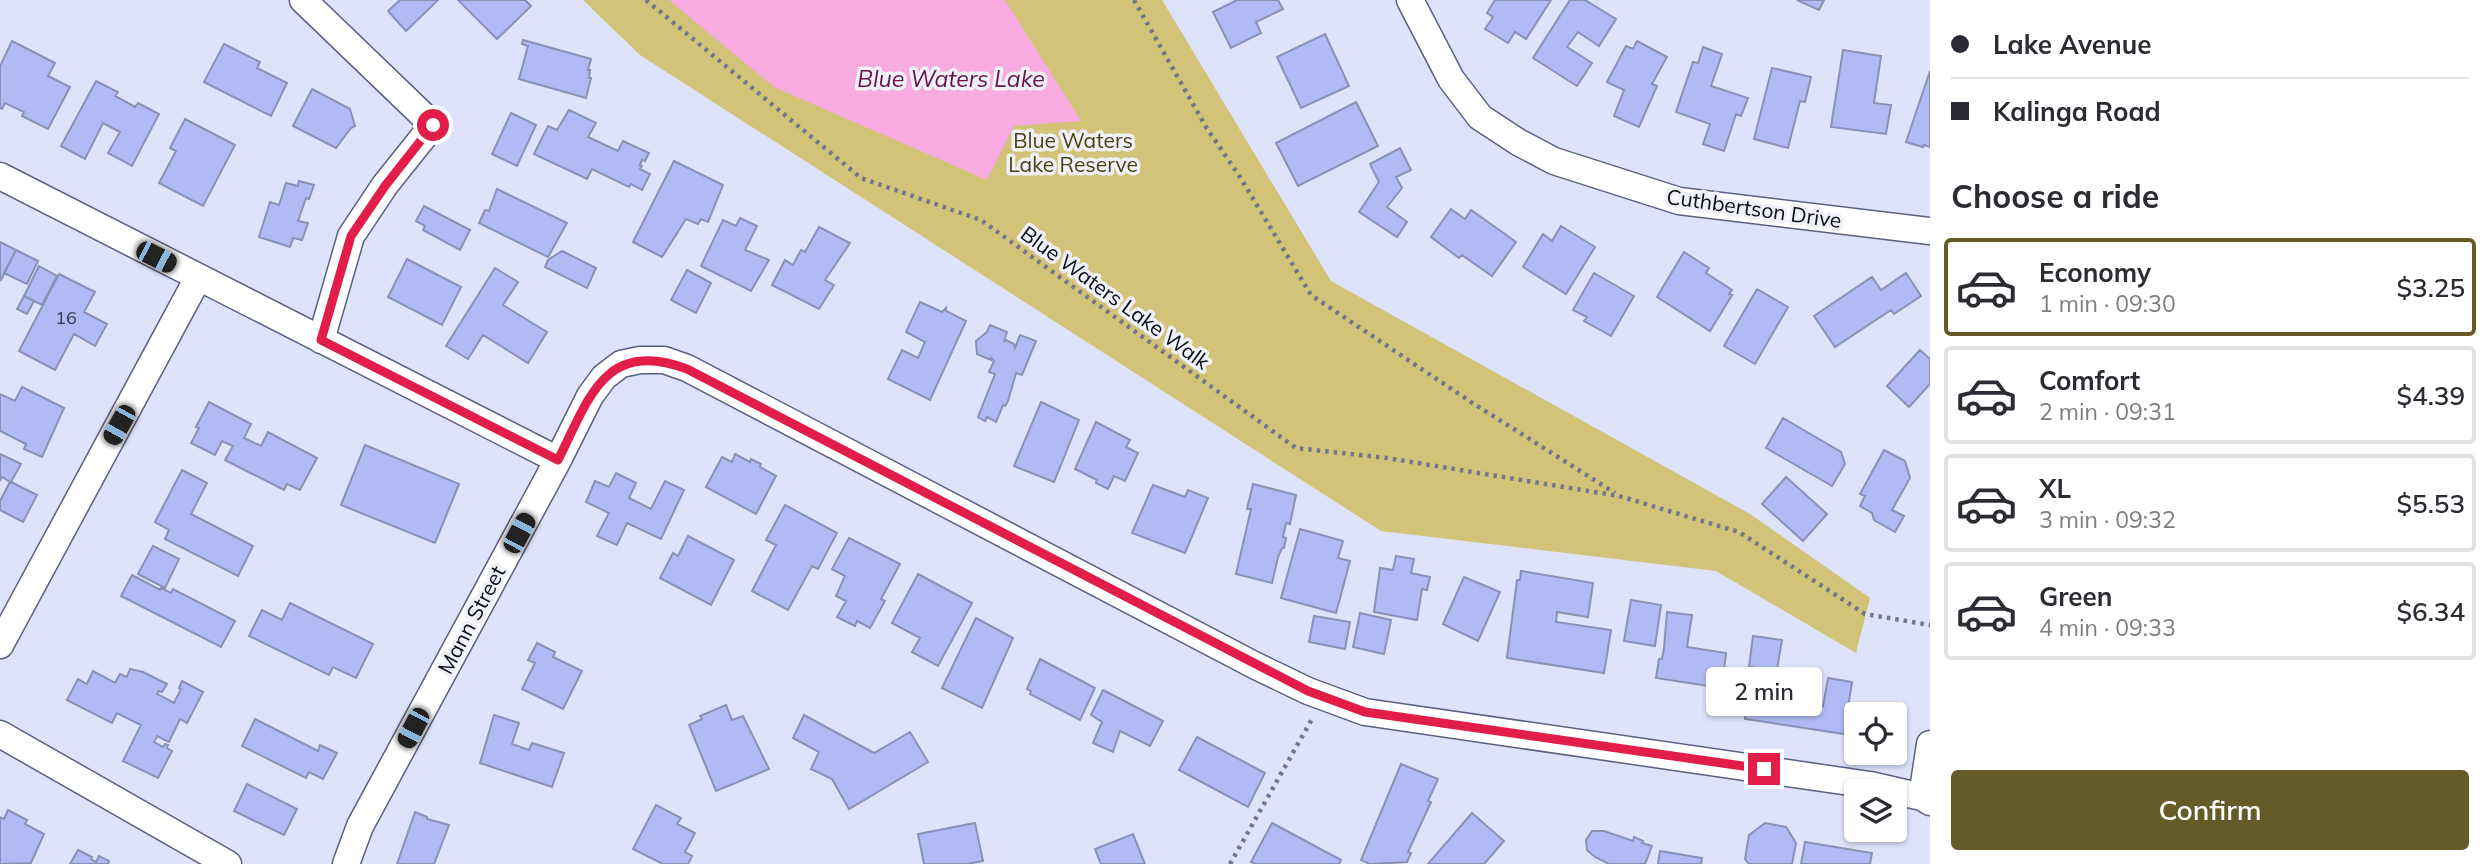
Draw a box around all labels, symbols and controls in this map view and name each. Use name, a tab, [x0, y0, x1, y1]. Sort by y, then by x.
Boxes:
text: Lake Avenue	[1993, 28, 2151, 61]
water label: Blue Waters Lake	[857, 64, 1045, 93]
text: Kalinga Road	[1993, 95, 2161, 128]
route start	[417, 109, 449, 141]
park label: Blue Waters Lake Reserve	[1008, 127, 1138, 177]
text: Choose a ride	[1951, 176, 2159, 216]
street label: Cuthbertson Drive	[1665, 183, 1843, 233]
street label: Blue Waters Lake Walk	[1016, 220, 1215, 375]
car	[133, 238, 180, 276]
icon: car	[1955, 256, 2018, 319]
text: Economy	[2039, 256, 2151, 289]
text: $3.25	[2396, 271, 2465, 304]
text: 1 min · 09:30	[2039, 289, 2176, 318]
house number: 16	[55, 306, 77, 329]
icon: car	[1955, 364, 2018, 427]
text: Comfort	[2039, 364, 2140, 397]
text: $4.39	[2396, 379, 2465, 412]
text: 2 min · 09:31	[2039, 397, 2176, 426]
car	[100, 402, 139, 448]
icon: car	[1955, 472, 2018, 535]
text: XL	[2039, 472, 2071, 505]
text: $5.53	[2396, 487, 2465, 520]
text: 3 min · 09:32	[2039, 505, 2176, 534]
car	[500, 510, 539, 556]
street label: Mann Street	[432, 561, 510, 678]
icon: car	[1955, 580, 2018, 643]
text: Green	[2039, 580, 2112, 613]
text: $6.34	[2396, 595, 2465, 628]
text: 4 min · 09:33	[2039, 613, 2176, 642]
callout: 2 min	[1706, 668, 1822, 716]
text: 2 min	[1734, 677, 1794, 706]
map controls	[1844, 702, 1907, 842]
button: locate	[1844, 702, 1907, 765]
car	[394, 705, 433, 751]
route end	[1748, 753, 1780, 785]
button: Confirm	[1951, 770, 2469, 850]
button: layers	[1844, 779, 1907, 842]

